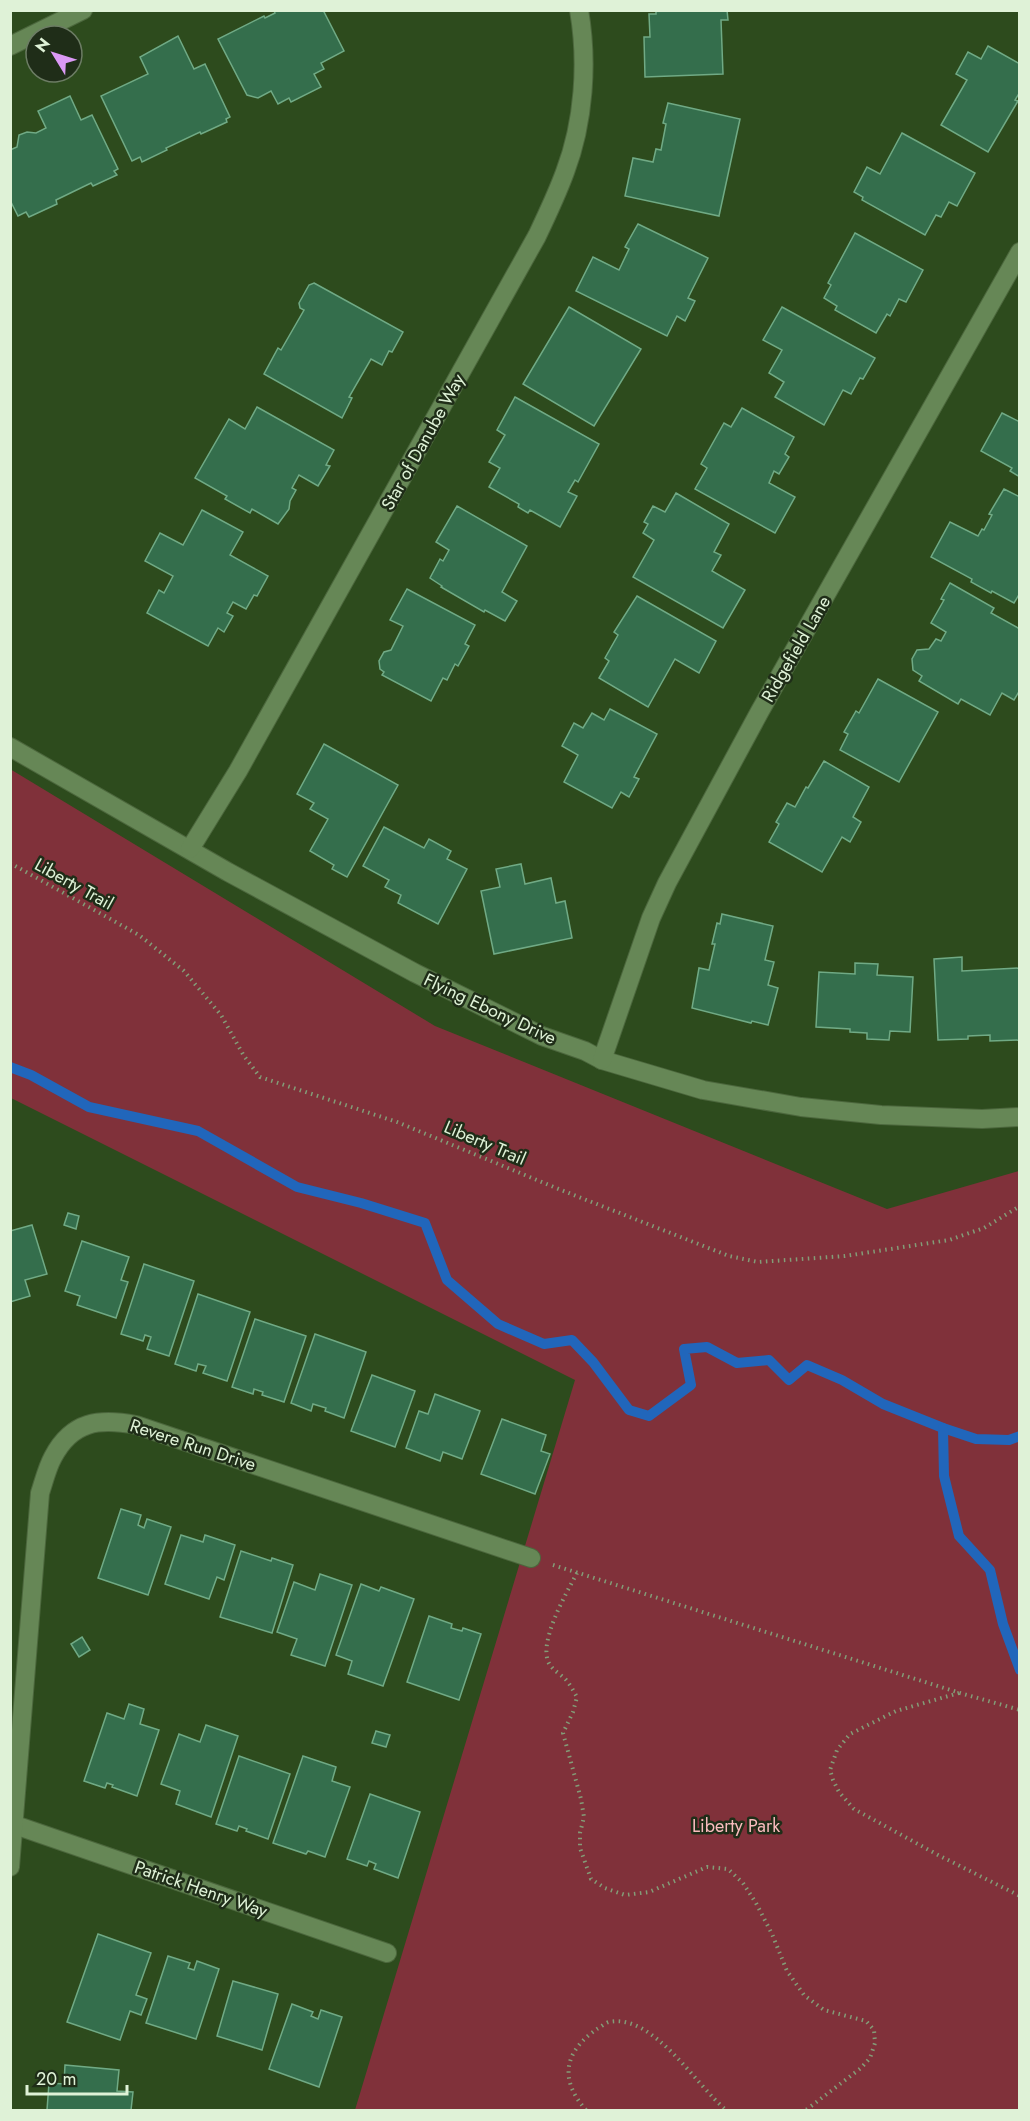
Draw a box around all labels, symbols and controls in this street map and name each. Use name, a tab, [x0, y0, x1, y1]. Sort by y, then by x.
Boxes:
north arrow	[24, 24, 84, 84]
text: N	[30, 33, 56, 57]
street label: Star of Danube Way	[375, 369, 471, 515]
street label: Ridgefield Lane	[755, 591, 837, 707]
street label: Liberty Trail	[30, 852, 118, 916]
street label: Flying Ebony Drive	[419, 967, 561, 1051]
street label: Liberty Trail	[440, 1114, 530, 1172]
street label: Revere Run Drive	[127, 1412, 259, 1478]
park label: Liberty Park	[692, 1813, 780, 1839]
street label: Patrick Henry Way	[131, 1854, 271, 1924]
scale bar	[27, 2058, 128, 2096]
text: 20 m	[36, 2066, 76, 2092]

